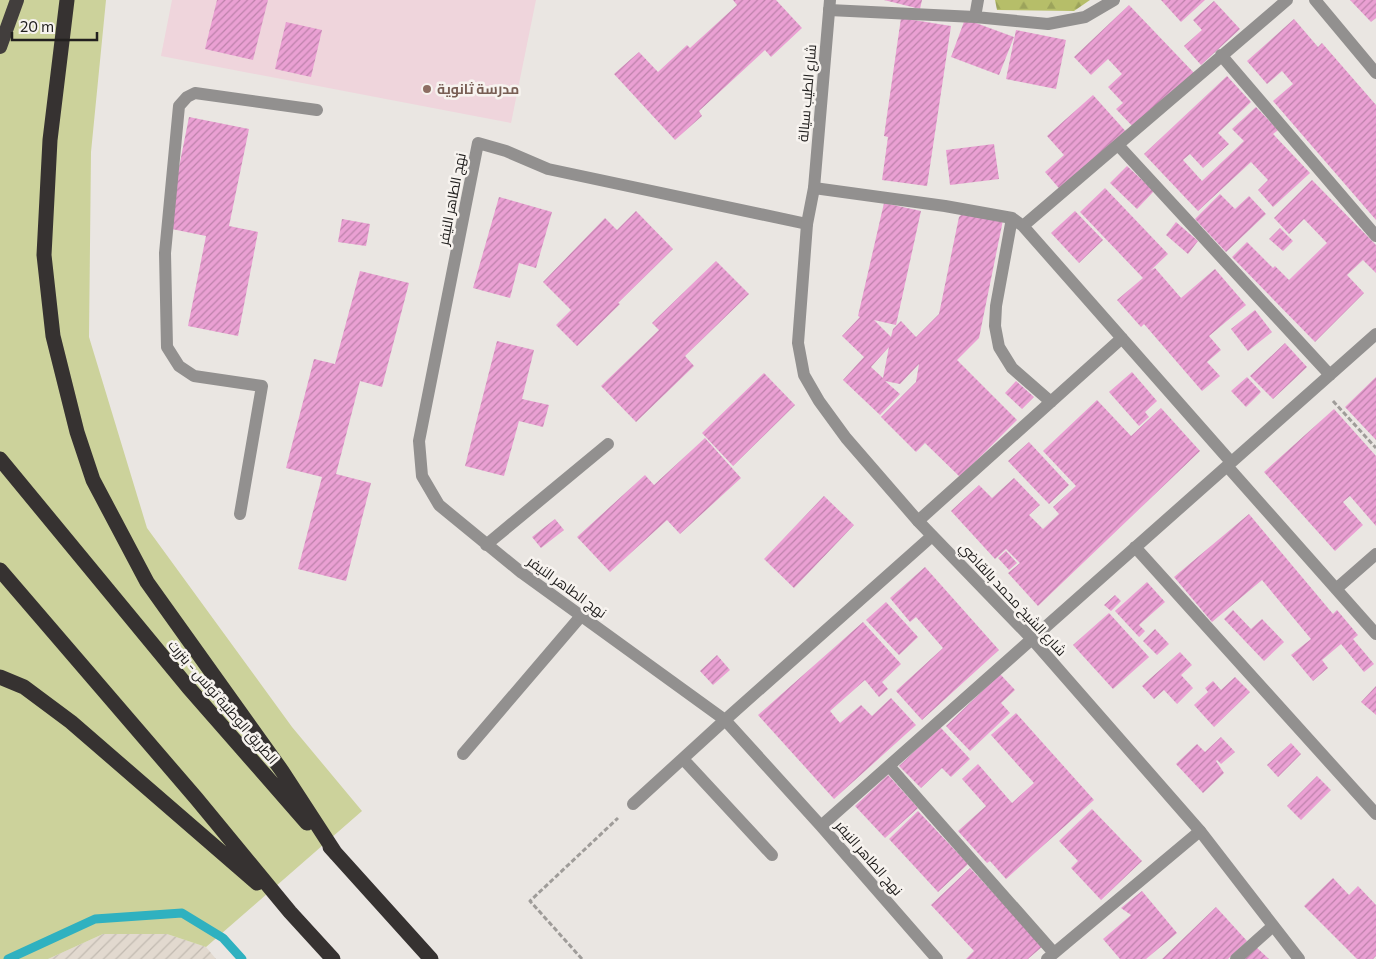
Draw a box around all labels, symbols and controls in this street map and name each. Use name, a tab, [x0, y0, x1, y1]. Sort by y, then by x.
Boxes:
scale bar	[12, 10, 98, 42]
text: 20 m	[20, 17, 54, 35]
street label: شارع الطيب سيالة	[794, 43, 820, 143]
place label: مدرسة ثانوية	[437, 80, 519, 98]
marker: مدرسة ثانوية	[421, 83, 433, 95]
street label: نهج الطاهر النيفر	[434, 151, 470, 248]
street label: شارع الشيخ محمد بالقاضي	[954, 538, 1070, 661]
street label: نهج الطاهر النيفر	[523, 552, 610, 622]
street label: الطريق الوطنية تونس - بنزرت	[164, 636, 282, 768]
street label: نهج الطاهر النيفر	[831, 816, 907, 899]

